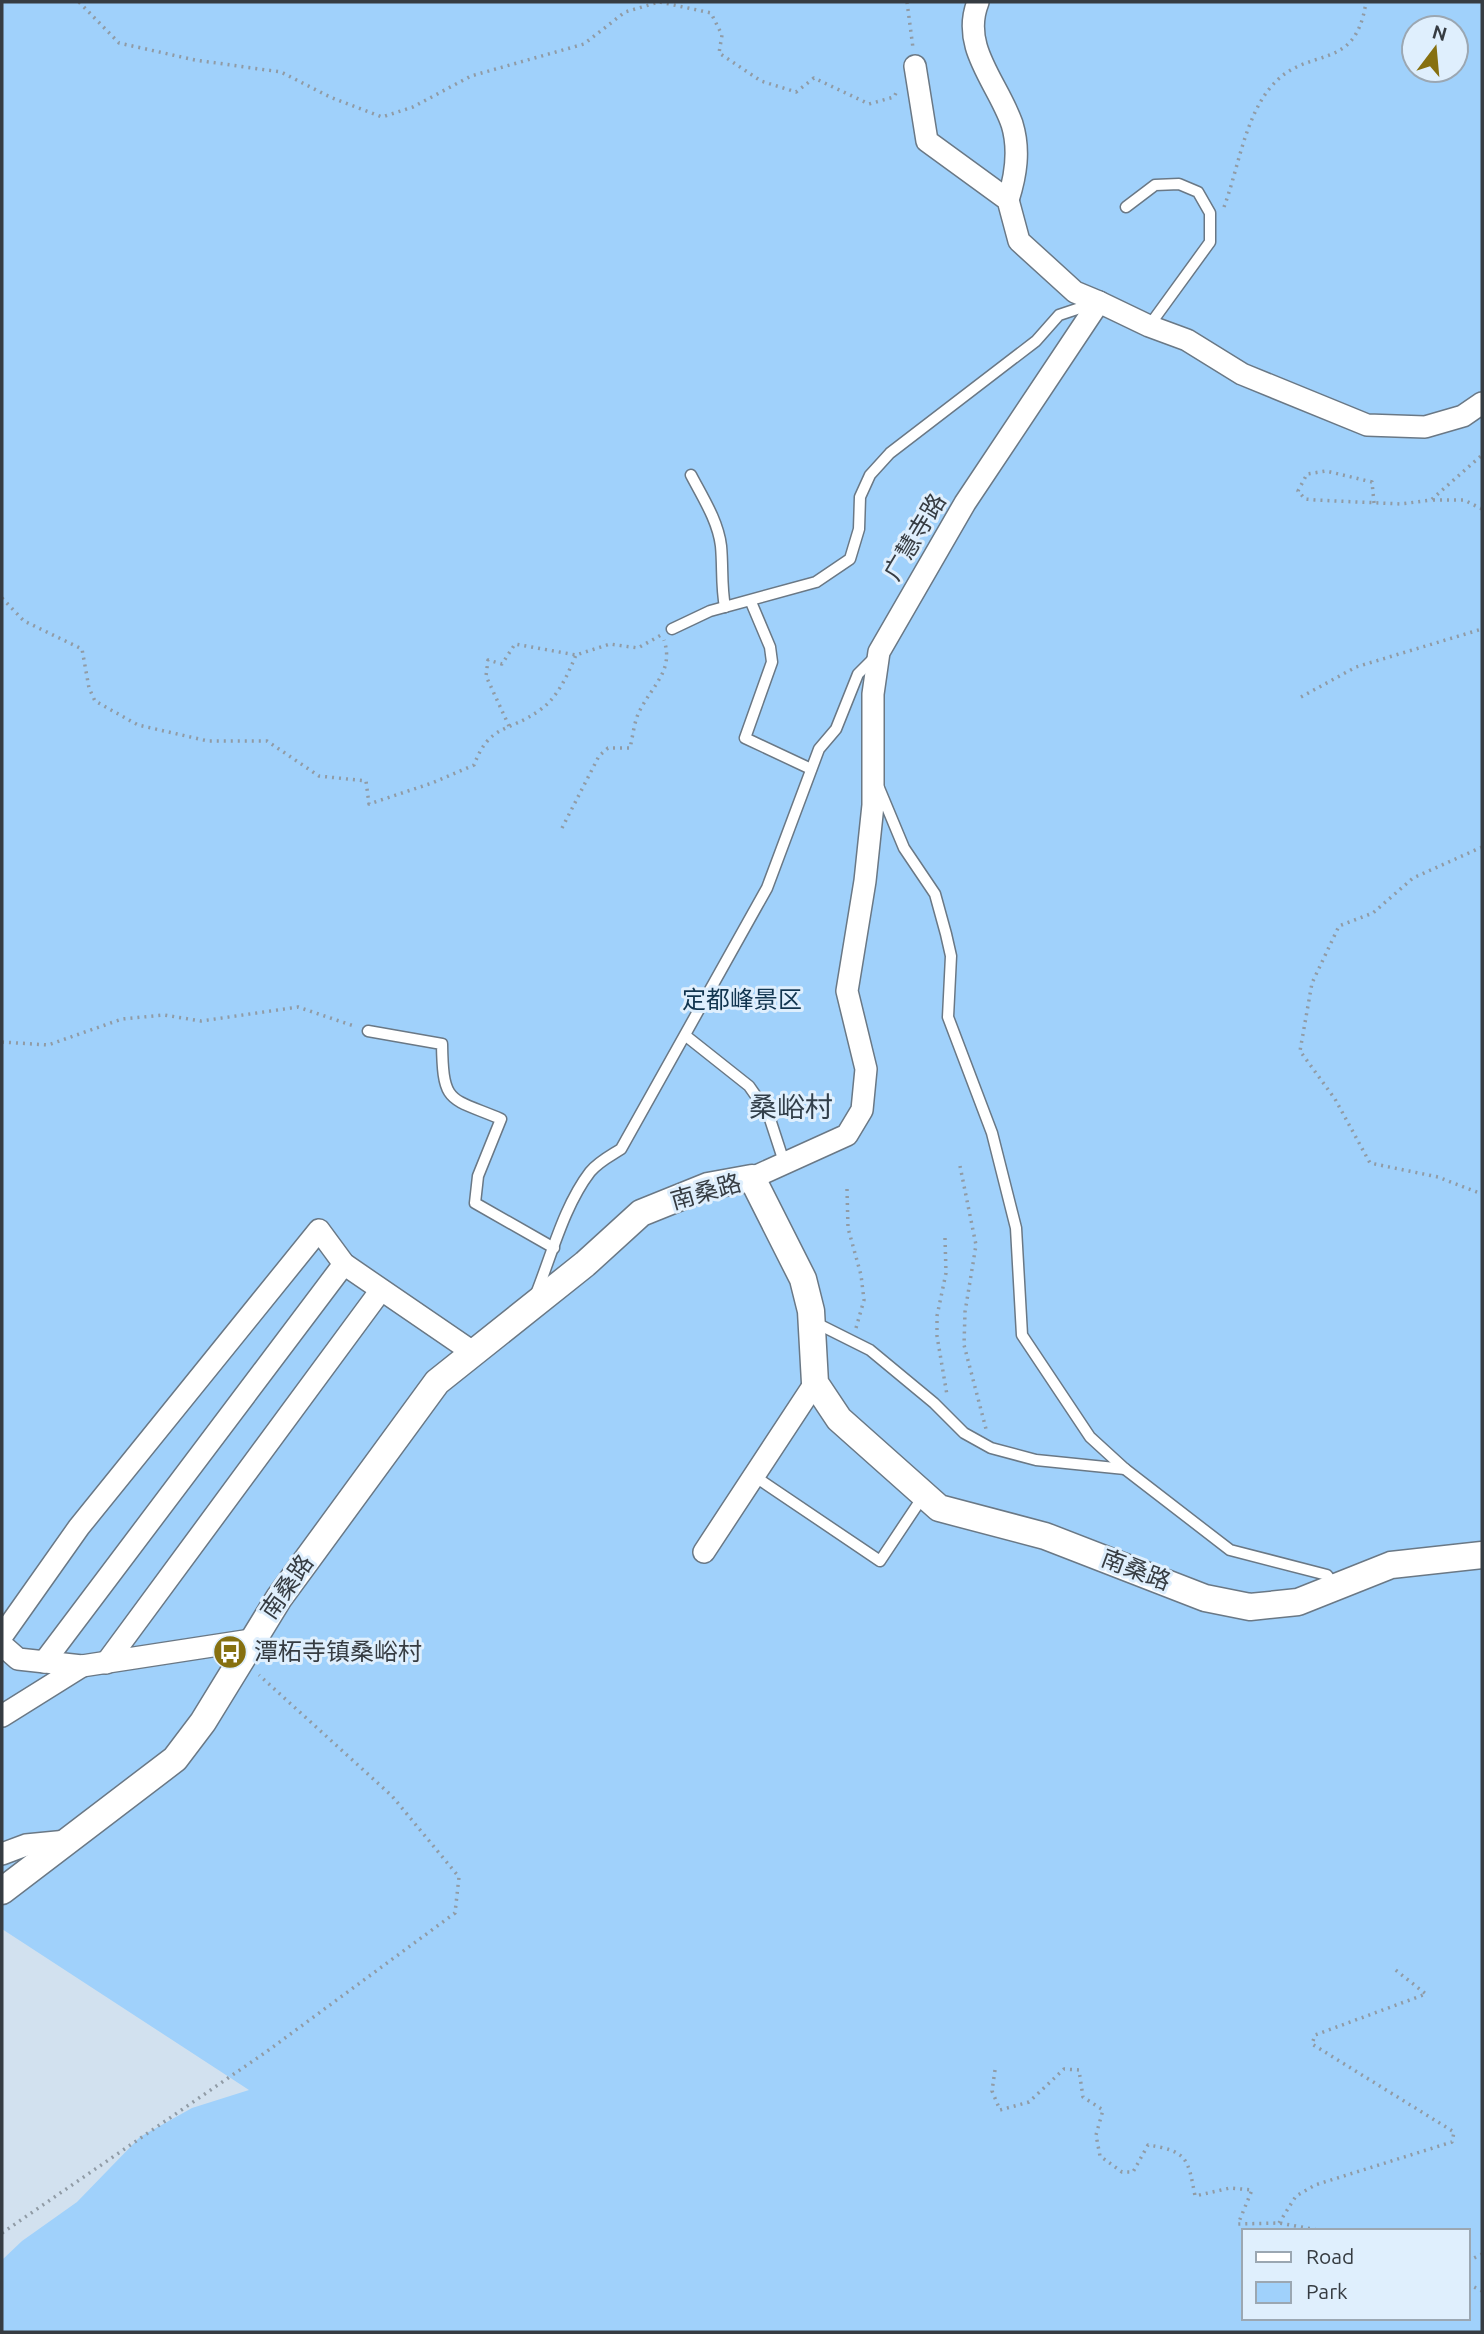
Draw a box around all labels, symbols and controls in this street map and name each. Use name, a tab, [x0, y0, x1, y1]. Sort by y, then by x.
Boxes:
north arrow	[1400, 14, 1470, 84]
text: N	[1430, 20, 1450, 45]
street label: 广慧寺路	[878, 489, 951, 585]
park label: 定都峰景区	[682, 986, 802, 1013]
district label: 桑峪村	[749, 1091, 833, 1122]
street label: 南桑路	[668, 1169, 744, 1214]
street label: 南桑路	[1098, 1544, 1175, 1595]
street label: 南桑路	[255, 1549, 318, 1624]
bus stop icon: 潭柘寺镇桑峪村	[211, 1633, 249, 1671]
place label: 潭柘寺镇桑峪村	[254, 1638, 422, 1665]
legend	[1242, 2229, 1470, 2320]
text: Road	[1306, 2244, 1354, 2268]
text: Park	[1306, 2279, 1348, 2303]

